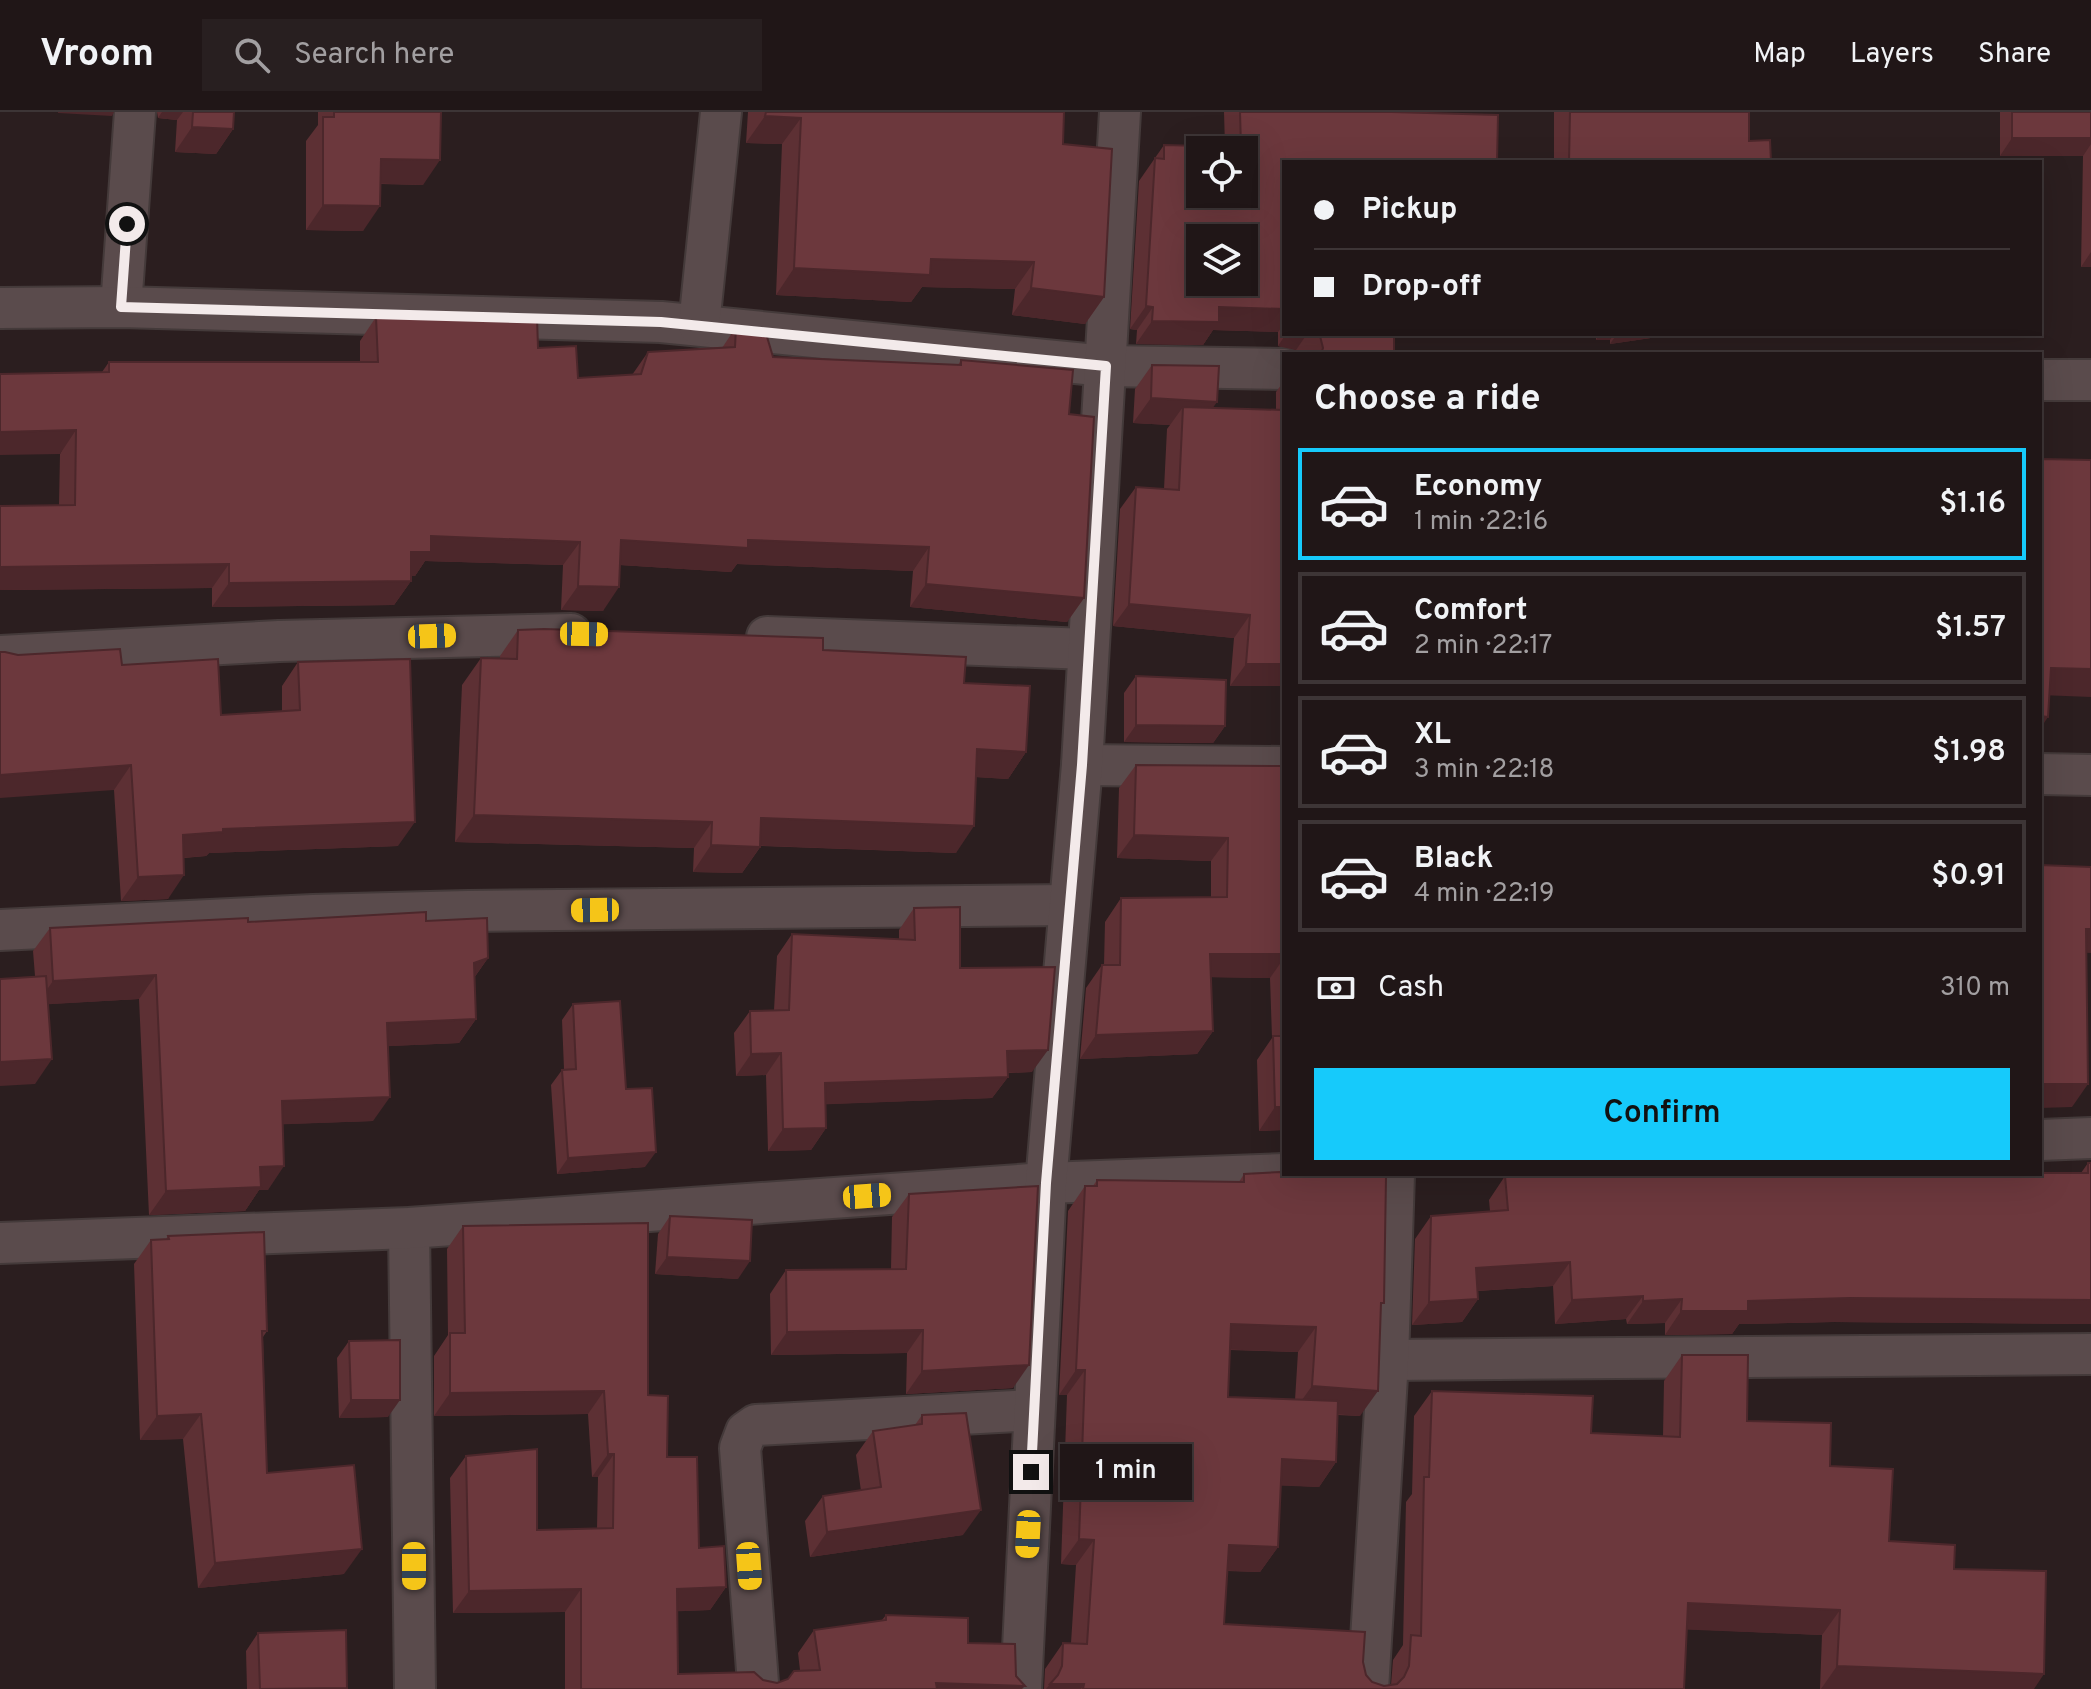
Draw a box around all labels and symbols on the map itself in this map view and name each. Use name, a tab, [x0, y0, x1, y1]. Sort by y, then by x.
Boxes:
route start	[109, 206, 145, 242]
car	[560, 622, 608, 646]
car	[408, 623, 456, 649]
car	[571, 898, 619, 922]
car	[842, 1182, 892, 1210]
callout: 1 min	[1059, 1444, 1191, 1500]
route end	[1013, 1454, 1049, 1490]
car	[1015, 1509, 1041, 1559]
car	[735, 1541, 763, 1591]
car	[402, 1542, 426, 1590]

